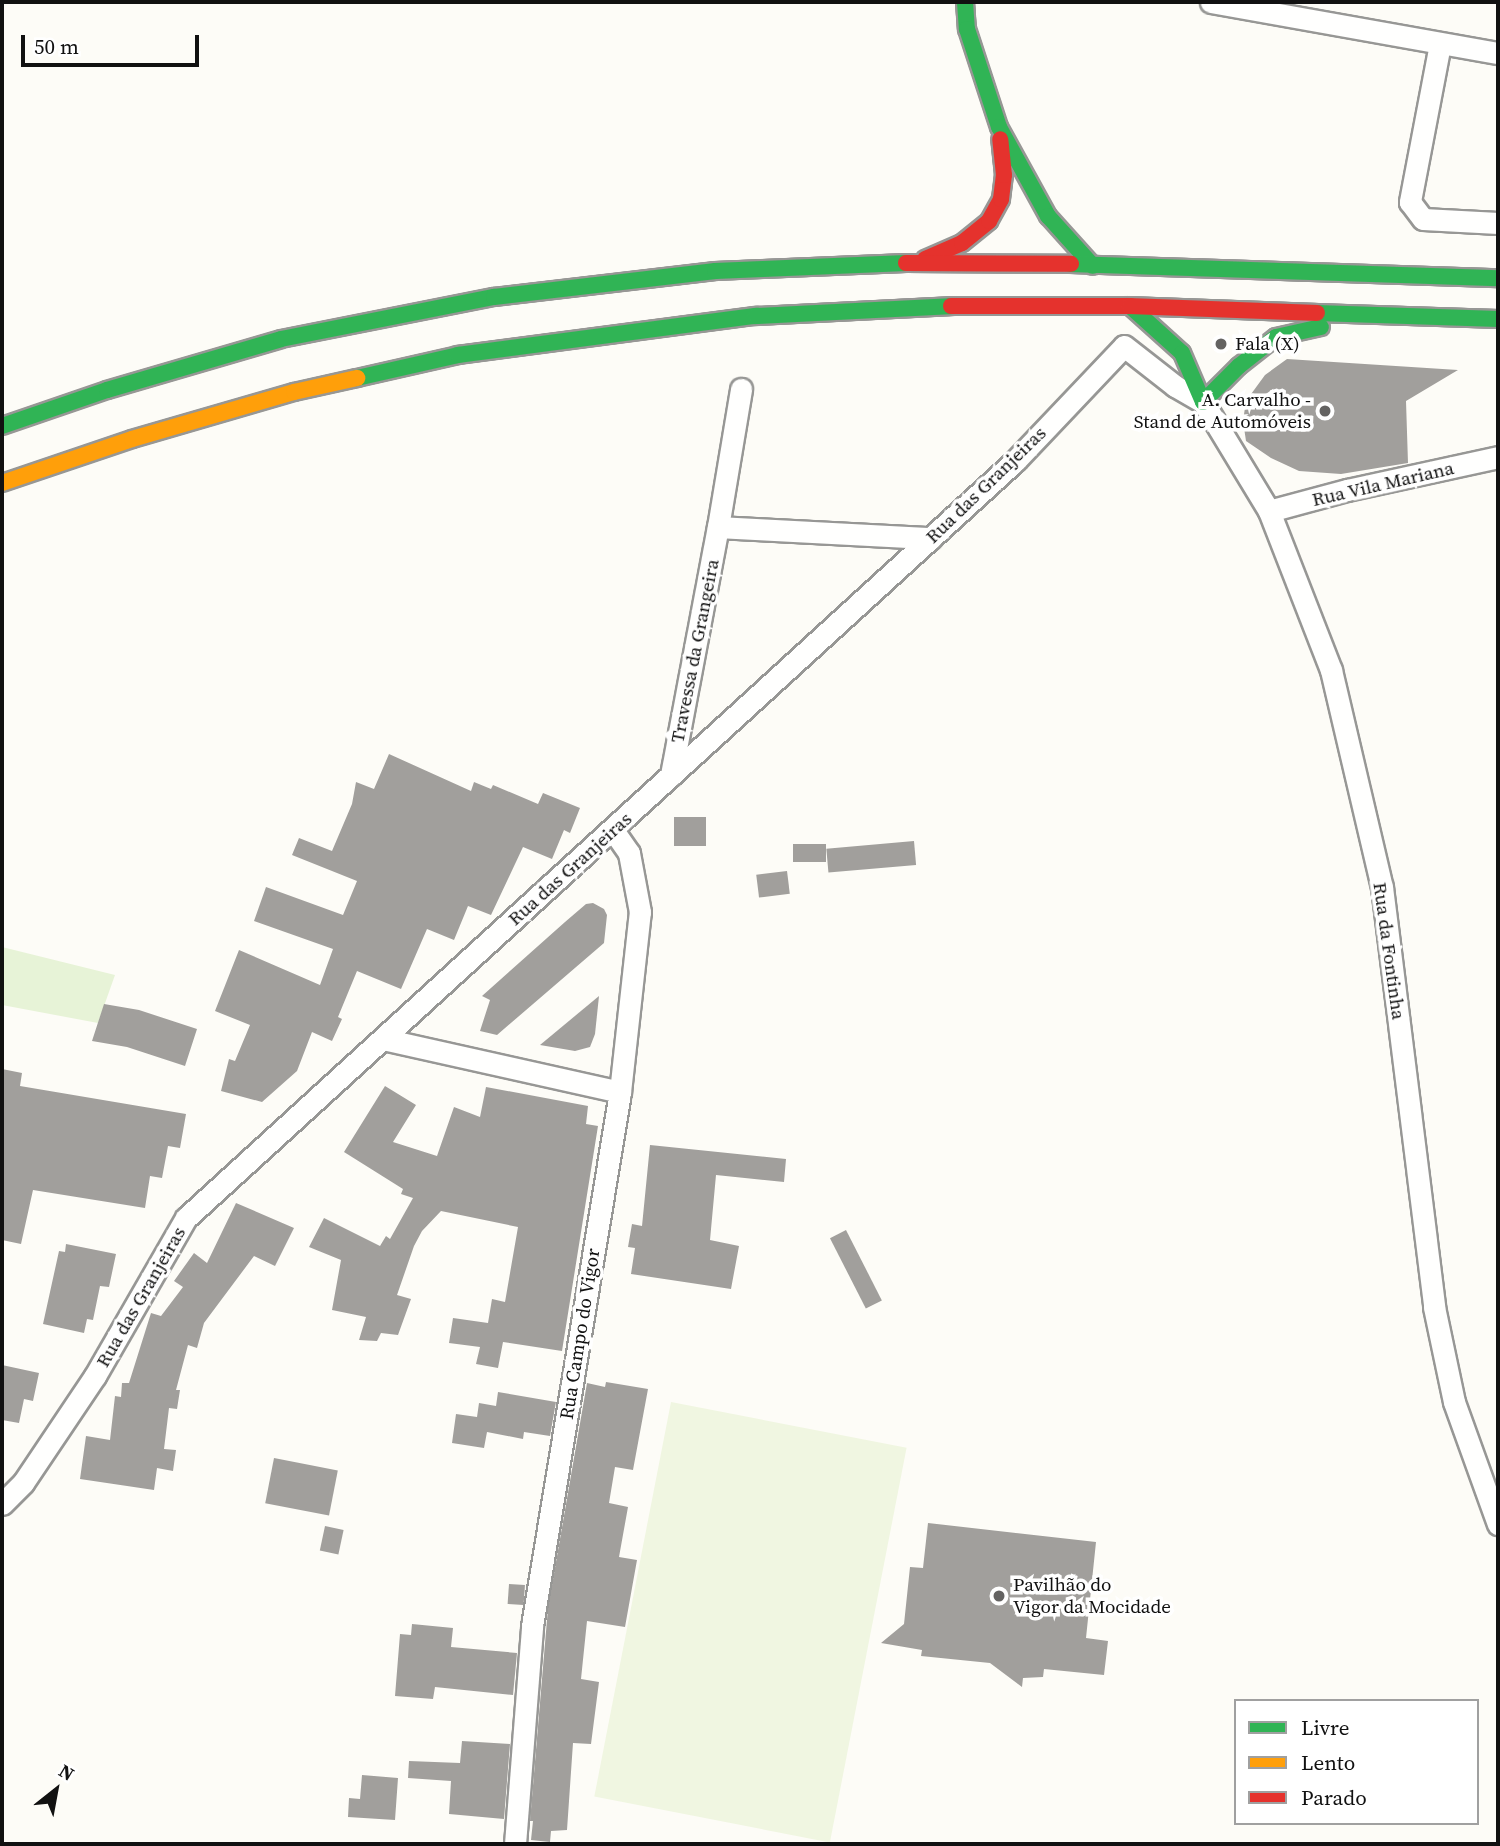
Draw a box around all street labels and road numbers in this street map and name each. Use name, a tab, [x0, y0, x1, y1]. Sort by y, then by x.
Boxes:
street label: Rua das Granjeiras	[921, 422, 1051, 548]
street label: Rua Vila Mariana	[1310, 457, 1456, 511]
street label: Travessa da Grangeira	[666, 557, 724, 745]
street label: Rua das Granjeiras	[503, 808, 637, 930]
street label: Rua da Fontinha	[1368, 881, 1410, 1021]
street label: Rua das Granjeiras	[92, 1223, 190, 1371]
street label: Rua Campo do Vigor	[555, 1247, 605, 1421]

